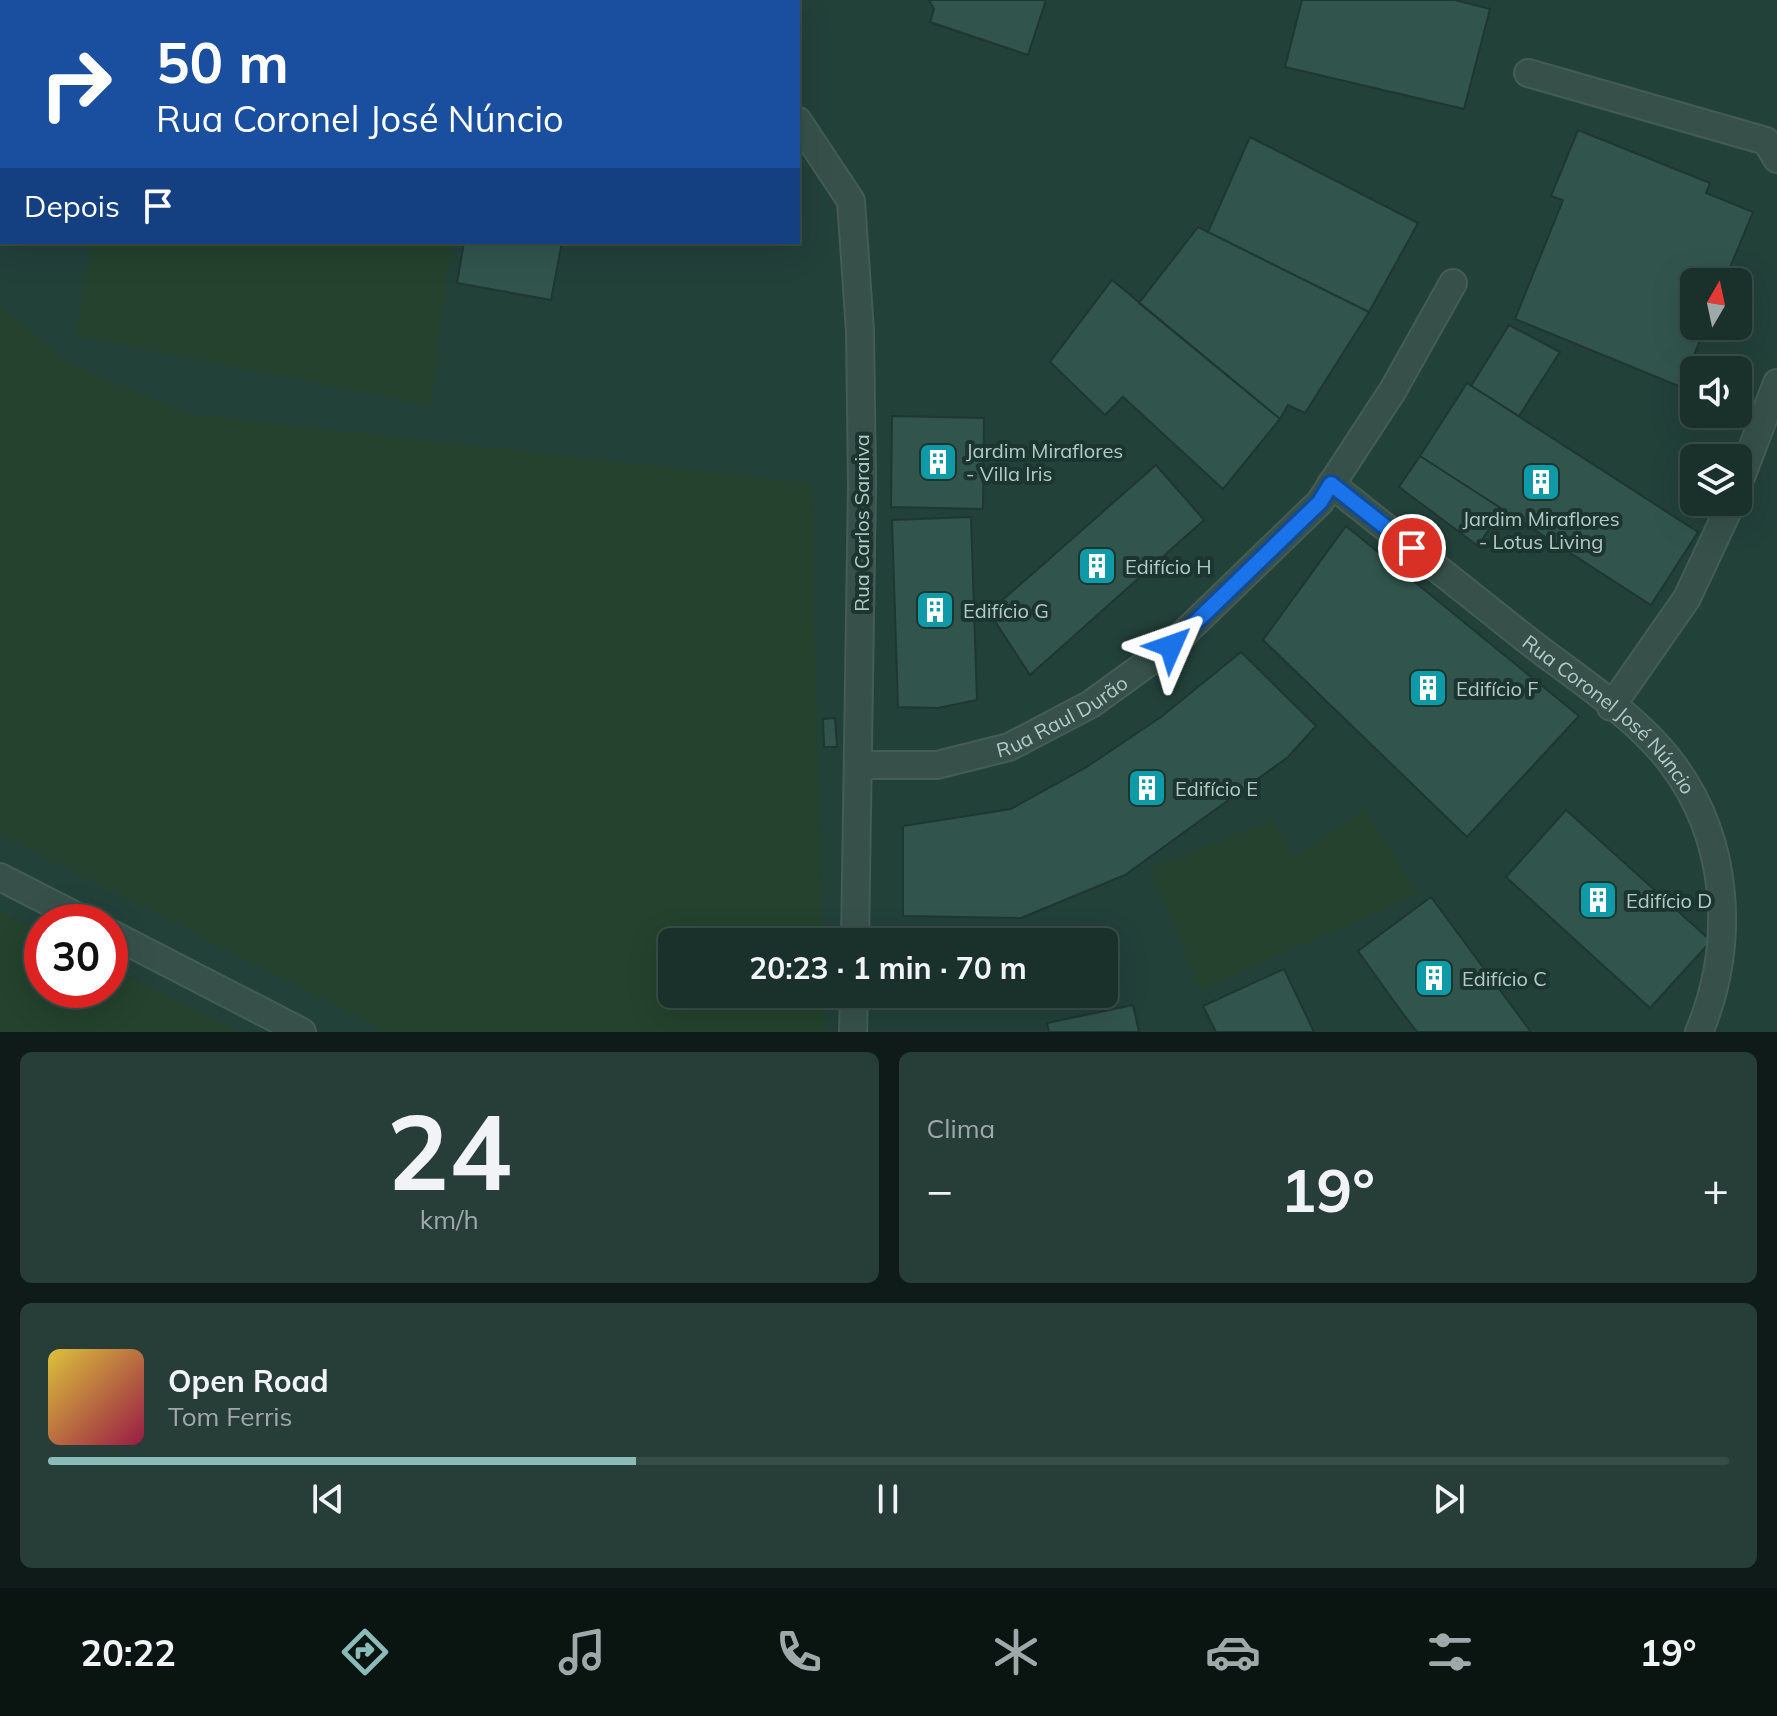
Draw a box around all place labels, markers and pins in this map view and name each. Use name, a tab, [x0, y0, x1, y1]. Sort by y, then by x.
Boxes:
place label: Jardim Miraflores - Villa Iris	[966, 438, 1123, 486]
building icon: Jardim Miraflores - Villa Iris	[917, 441, 959, 483]
building icon: Jardim Miraflores - Lotus Living	[1520, 461, 1562, 503]
place label: Jardim Miraflores - Lotus Living	[1462, 506, 1620, 554]
pin	[1378, 514, 1446, 582]
building icon: Edifício H	[1076, 545, 1118, 587]
place label: Edifício H	[1125, 554, 1212, 579]
building icon: Edifício G	[914, 589, 956, 631]
place label: Edifício G	[963, 598, 1049, 623]
building icon: Edifício F	[1407, 667, 1449, 709]
place label: Edifício F	[1456, 676, 1539, 701]
building icon: Edifício E	[1126, 767, 1168, 809]
place label: Edifício E	[1175, 776, 1258, 801]
building icon: Edifício D	[1577, 879, 1619, 921]
place label: Edifício D	[1626, 888, 1712, 913]
building icon: Edifício C	[1413, 957, 1455, 999]
place label: Edifício C	[1462, 966, 1547, 991]

